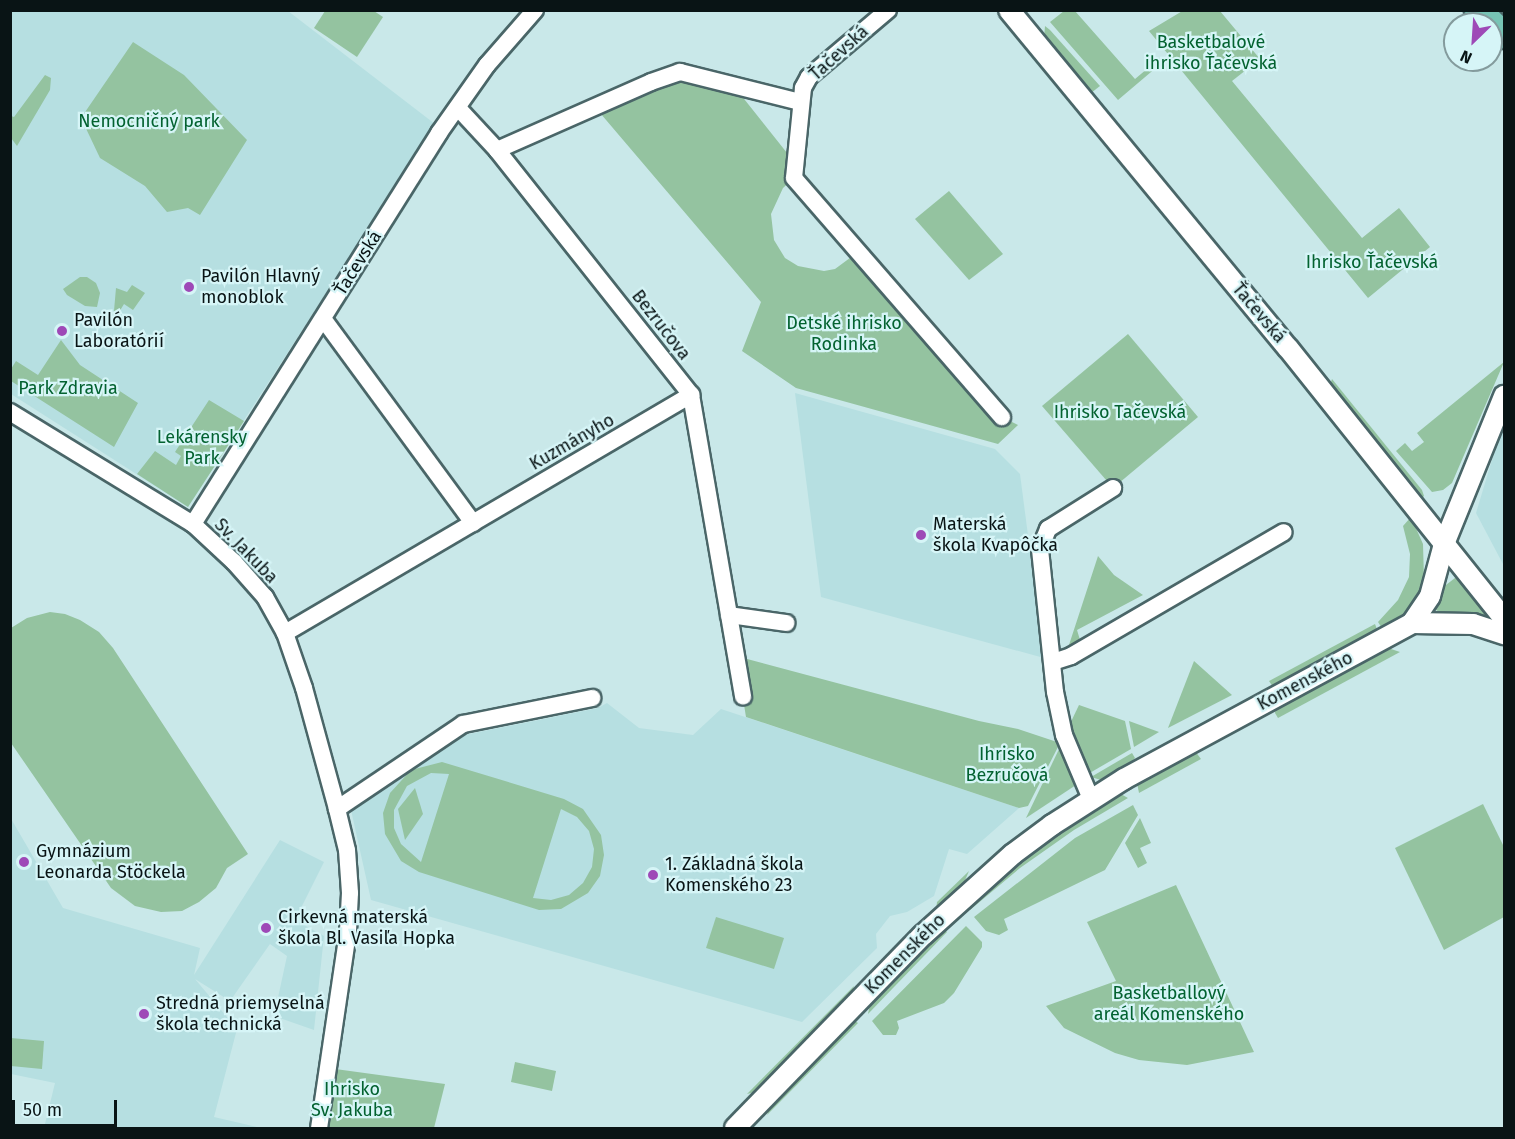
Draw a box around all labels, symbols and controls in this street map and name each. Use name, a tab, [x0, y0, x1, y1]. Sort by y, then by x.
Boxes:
north arrow	[1443, 12, 1503, 72]
street label: Ťačevská	[805, 21, 873, 85]
park label: Basketbalové ihrisko Ťačevská	[1145, 32, 1277, 74]
text: N	[1457, 46, 1475, 68]
park label: Nemocničný park	[78, 110, 220, 132]
street label: Ťačevská	[330, 227, 386, 299]
park label: Ihrisko Ťačevská	[1306, 251, 1438, 273]
place label: Pavilón Hlavný monoblok	[201, 266, 320, 308]
street label: Ťačevská	[1228, 278, 1290, 348]
marker: Pavilón Hlavný monoblok	[182, 280, 196, 294]
street label: Bezručova	[627, 286, 695, 364]
place label: Pavilón Laboratórií	[74, 310, 164, 352]
park label: Detské ihrisko Rodinka	[786, 313, 902, 356]
marker: Pavilón Laboratórií	[55, 324, 69, 338]
park label: Park Zdravia	[18, 377, 118, 399]
park label: Ihrisko Tačevská	[1054, 401, 1186, 423]
street label: Kuzmányho	[526, 409, 618, 475]
park label: Lekárensky Park	[157, 427, 247, 470]
street label: Sv. Jakuba	[210, 514, 282, 588]
place label: Materská škola Kvapôčka	[933, 514, 1058, 556]
marker: Materská škola Kvapôčka	[914, 528, 928, 542]
street label: Komenského	[1254, 647, 1356, 715]
park label: Ihrisko Bezručová	[966, 744, 1048, 786]
place label: Gymnázium Leonarda Stöckela	[36, 841, 186, 884]
place label: 1. Základná škola Komenského 23	[665, 854, 804, 896]
marker: Gymnázium Leonarda Stöckela	[17, 855, 31, 869]
marker: 1. Základná škola Komenského 23	[646, 868, 660, 882]
place label: Cirkevná materská škola Bl. Vasiľa Hopka	[278, 907, 455, 950]
street label: Komenského	[860, 909, 950, 999]
marker: Cirkevná materská škola Bl. Vasiľa Hopka	[259, 921, 273, 935]
park label: Basketballový areál Komenského	[1094, 983, 1244, 1026]
place label: Stredná priemyselná škola technická	[156, 993, 325, 1036]
marker: Stredná priemyselná škola technická	[137, 1007, 151, 1021]
park label: Ihrisko Sv. Jakuba	[311, 1079, 393, 1122]
scale bar	[15, 1088, 120, 1126]
text: 50 m	[23, 1099, 62, 1121]

